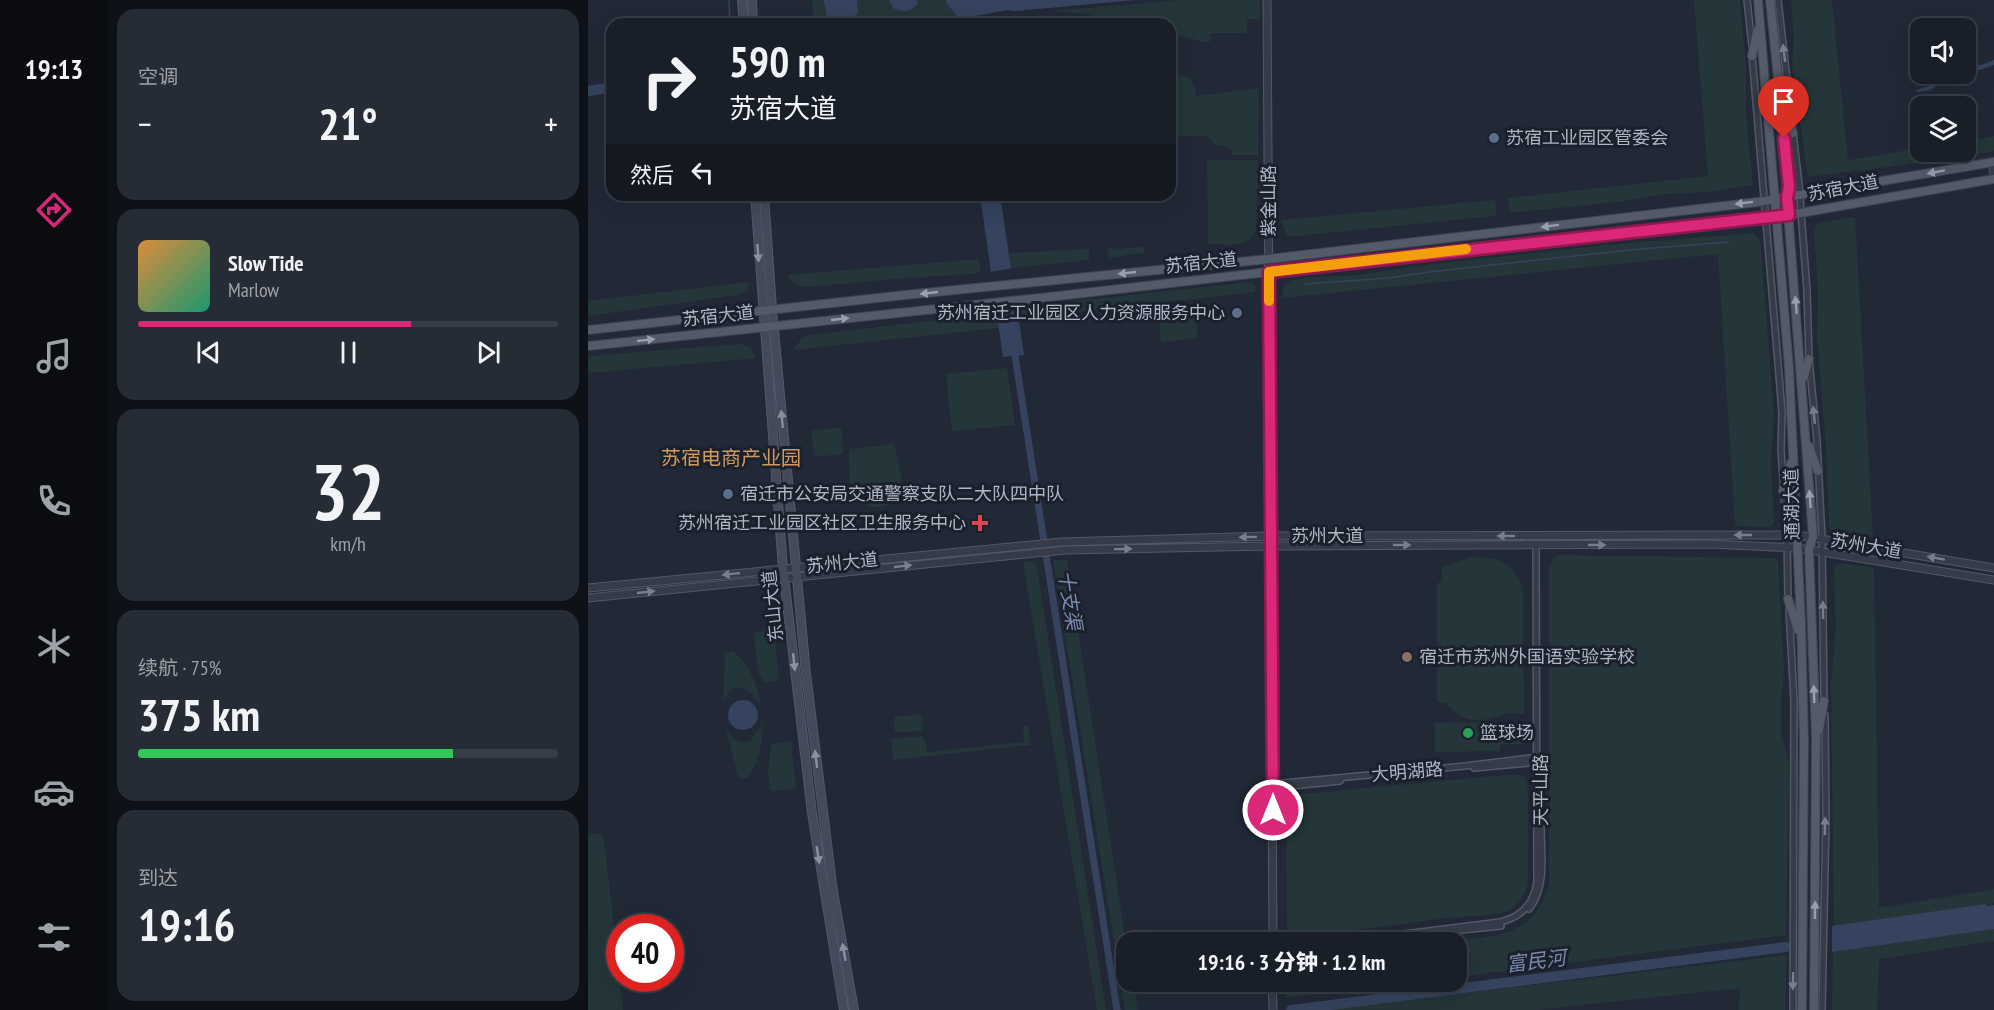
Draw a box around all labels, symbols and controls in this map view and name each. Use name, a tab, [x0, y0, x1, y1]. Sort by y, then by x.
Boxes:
map controls	[1910, 18, 1976, 162]
button: sound	[1910, 18, 1976, 84]
text: 590 m	[729, 34, 826, 89]
icon: right	[630, 42, 708, 120]
one-way arrow	[1779, 44, 1789, 63]
text: 19:13	[25, 52, 83, 86]
text: 空调	[138, 64, 178, 90]
pin	[1758, 76, 1809, 138]
icon: arrive	[1767, 85, 1800, 118]
text: 苏宿大道	[729, 91, 837, 125]
text: 21°	[318, 94, 378, 152]
button: layers	[1910, 96, 1976, 162]
text: −	[138, 102, 152, 145]
text: +	[544, 102, 558, 145]
place label: 苏宿工业园区管委会	[1506, 126, 1668, 149]
marker: 苏宿工业园区管委会	[1487, 131, 1501, 145]
icon: left	[686, 156, 719, 189]
text: 然后	[630, 161, 674, 189]
street label: 紫金山路	[1257, 165, 1280, 237]
one-way arrow	[1927, 168, 1946, 177]
street label: 苏宿大道	[1805, 169, 1880, 206]
icon: directions	[33, 189, 75, 231]
one-way arrow	[1734, 198, 1753, 208]
one-way arrow	[1541, 221, 1560, 231]
one-way arrow	[754, 243, 763, 262]
street label: 苏宿大道	[1164, 247, 1238, 278]
text: Slow Tide	[228, 249, 304, 277]
one-way arrow	[1117, 268, 1136, 278]
text: Marlow	[228, 277, 279, 303]
one-way arrow	[920, 288, 939, 298]
one-way arrow	[1791, 295, 1800, 314]
street label: 苏宿大道	[681, 300, 755, 331]
place label: 苏州宿迁工业园区人力资源服务中心	[937, 301, 1225, 324]
marker: 苏州宿迁工业园区人力资源服务中心	[1230, 306, 1244, 320]
one-way arrow	[831, 315, 850, 324]
icon: music	[33, 335, 75, 377]
one-way arrow	[637, 335, 656, 345]
icon: previous	[192, 336, 225, 369]
icon: pause	[332, 336, 365, 369]
icon: next	[472, 336, 505, 369]
one-way arrow	[1809, 405, 1818, 424]
one-way arrow	[777, 410, 787, 429]
text: 32	[311, 441, 385, 542]
district label: 苏宿电商产业园	[661, 445, 801, 471]
street label: 通湖大道	[1779, 468, 1804, 540]
icon: phone	[33, 480, 75, 522]
place label: 宿迁市公安局交通警察支队二大队四中队	[740, 482, 1064, 505]
marker: 宿迁市公安局交通警察支队二大队四中队	[721, 487, 735, 501]
one-way arrow	[1805, 490, 1815, 509]
place label: 苏州宿迁工业园区社区卫生服务中心	[678, 511, 966, 534]
marker: 苏州宿迁工业园区社区卫生服务中心	[971, 514, 989, 532]
street label: 苏州大道	[1291, 524, 1363, 547]
street label: 苏州大道	[1829, 528, 1904, 563]
one-way arrow	[1734, 530, 1753, 540]
text: km/h	[330, 531, 366, 557]
one-way arrow	[1497, 531, 1516, 541]
one-way arrow	[1239, 532, 1258, 542]
one-way arrow	[1393, 540, 1412, 550]
one-way arrow	[1588, 540, 1607, 550]
one-way arrow	[1114, 544, 1133, 553]
street label: 苏州大道	[805, 547, 879, 578]
one-way arrow	[1927, 553, 1946, 562]
one-way arrow	[893, 561, 912, 571]
water label: 十支渠	[1052, 568, 1088, 635]
one-way arrow	[721, 569, 740, 579]
street label: 东山大道	[757, 569, 788, 643]
one-way arrow	[637, 588, 656, 597]
one-way arrow	[1819, 600, 1828, 619]
icon: climate	[33, 625, 75, 667]
place label: 宿迁市苏州外国语实验学校	[1419, 645, 1635, 668]
marker: 宿迁市苏州外国语实验学校	[1400, 650, 1414, 664]
one-way arrow	[789, 652, 799, 671]
text: 续航 · 75%	[138, 655, 221, 681]
one-way arrow	[1809, 684, 1819, 703]
text: 375 km	[138, 685, 260, 743]
place label: 篮球场	[1480, 721, 1534, 744]
marker: 篮球场	[1461, 726, 1475, 740]
one-way arrow	[812, 750, 821, 769]
street label: 天平山路	[1529, 754, 1552, 826]
street label: 大明湖路	[1370, 757, 1444, 786]
icon: car	[33, 771, 75, 813]
position arrow	[1241, 778, 1305, 842]
one-way arrow	[1821, 816, 1830, 835]
one-way arrow	[814, 846, 823, 865]
text: 到达	[138, 865, 178, 891]
text: 19:16	[138, 895, 235, 953]
one-way arrow	[1810, 900, 1820, 919]
speed limit sign: 40	[606, 914, 684, 992]
icon: filters	[33, 916, 75, 958]
one-way arrow	[839, 943, 848, 962]
water label: 富民河	[1505, 944, 1571, 978]
text: 19:16 · 3 分钟 · 1.2 km	[1198, 948, 1385, 976]
one-way arrow	[1789, 971, 1798, 990]

